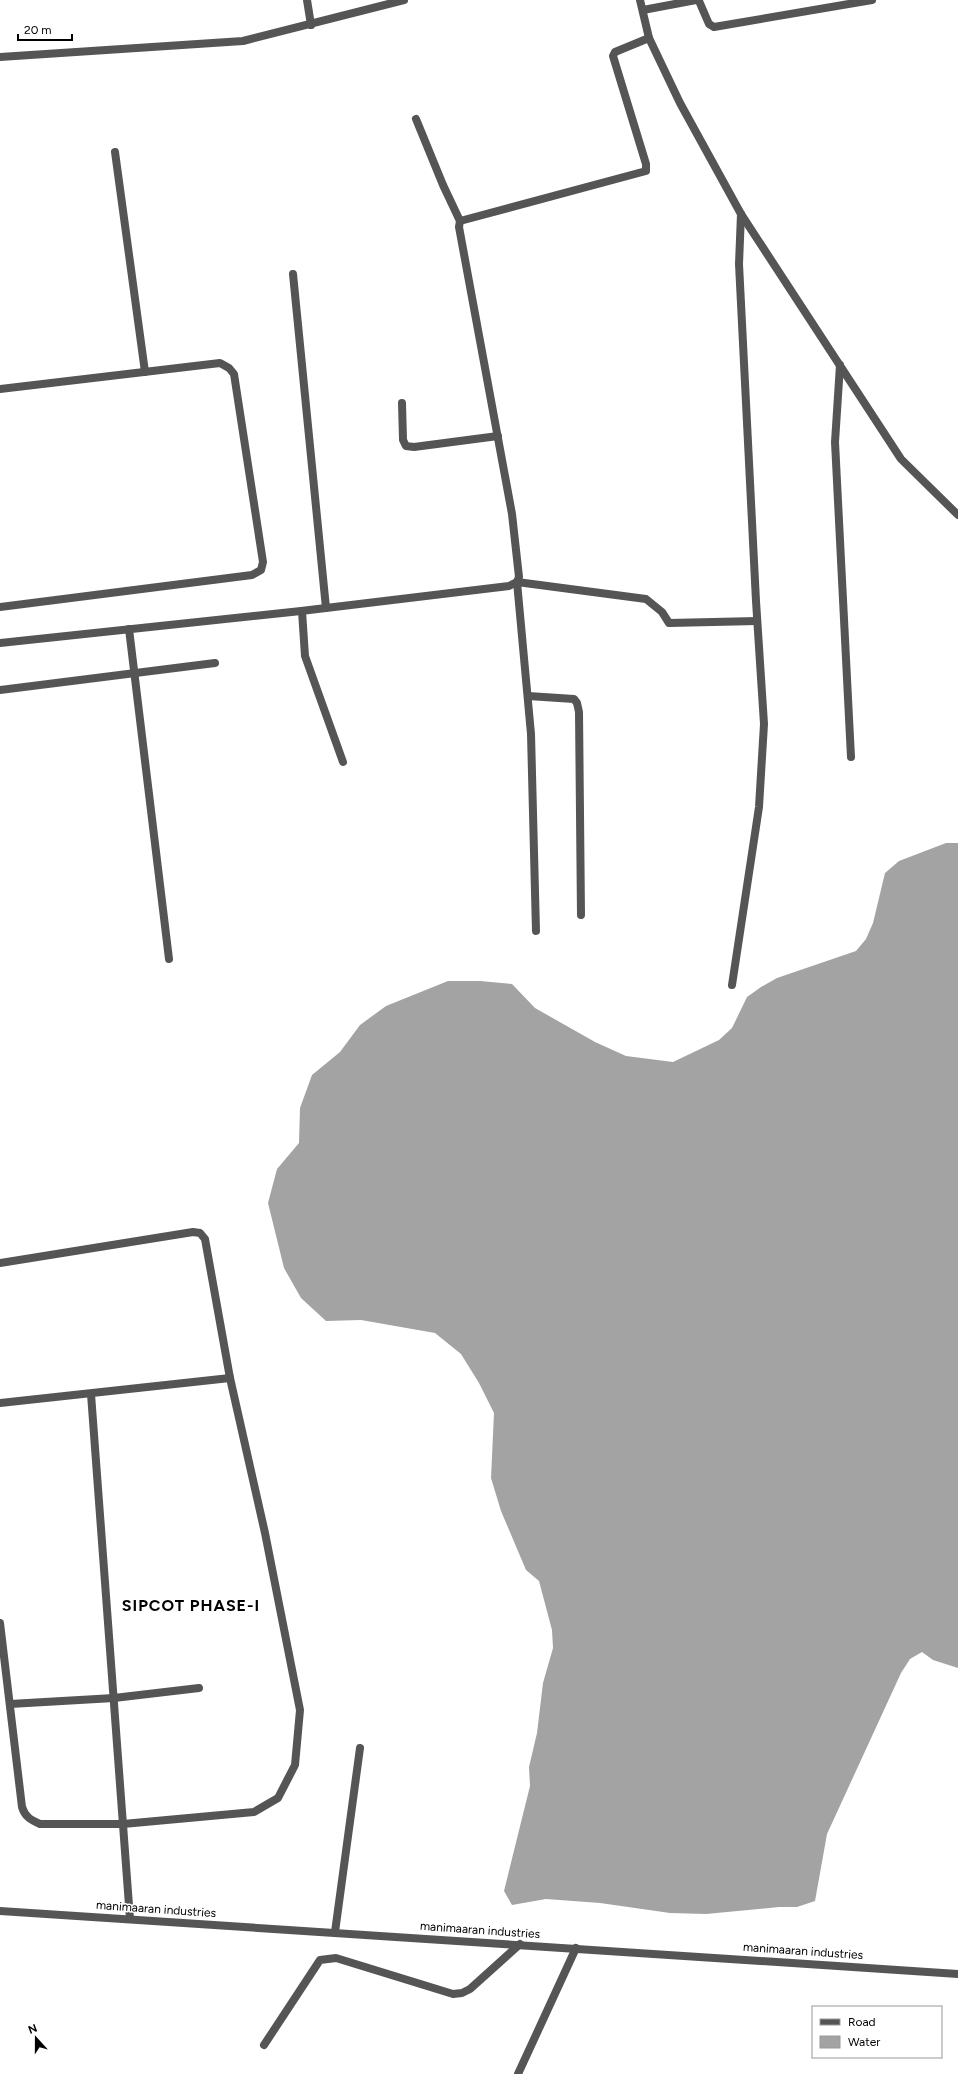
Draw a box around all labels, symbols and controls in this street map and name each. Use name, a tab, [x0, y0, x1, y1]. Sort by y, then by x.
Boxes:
scale bar	[18, 16, 72, 42]
text: 20 m	[24, 23, 52, 37]
district label: SIPCOT PHASE-I	[122, 1596, 260, 1615]
street label: manimaaran industries	[95, 1898, 217, 1920]
street label: manimaaran industries	[419, 1919, 541, 1941]
street label: manimaaran industries	[742, 1940, 864, 1962]
legend	[812, 2006, 942, 2058]
text: Road	[848, 2015, 876, 2029]
north arrow	[16, 2018, 56, 2058]
text: N	[26, 2022, 39, 2037]
text: Water	[848, 2035, 880, 2049]

